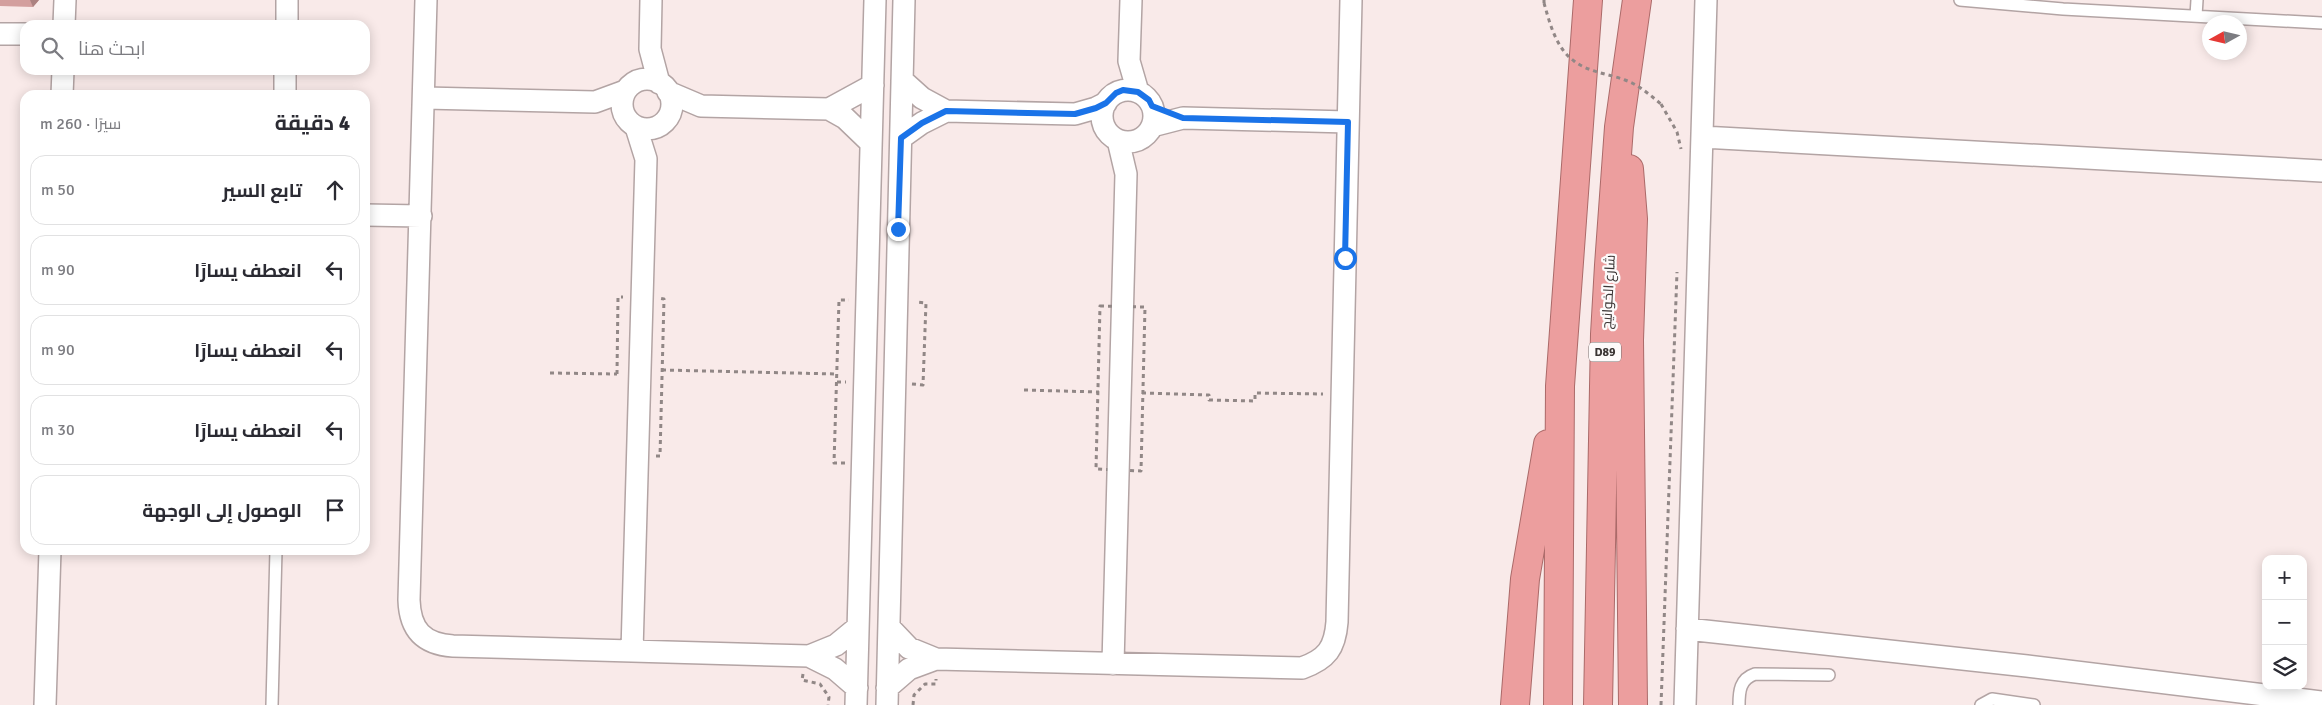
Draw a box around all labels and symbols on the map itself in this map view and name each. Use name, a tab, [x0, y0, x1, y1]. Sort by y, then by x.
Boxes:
north arrow	[2202, 15, 2247, 60]
route end	[887, 218, 910, 241]
route start	[1334, 247, 1357, 270]
street label: شارع الخوانيج	[1598, 254, 1619, 330]
road number: D89	[1589, 342, 1621, 362]

